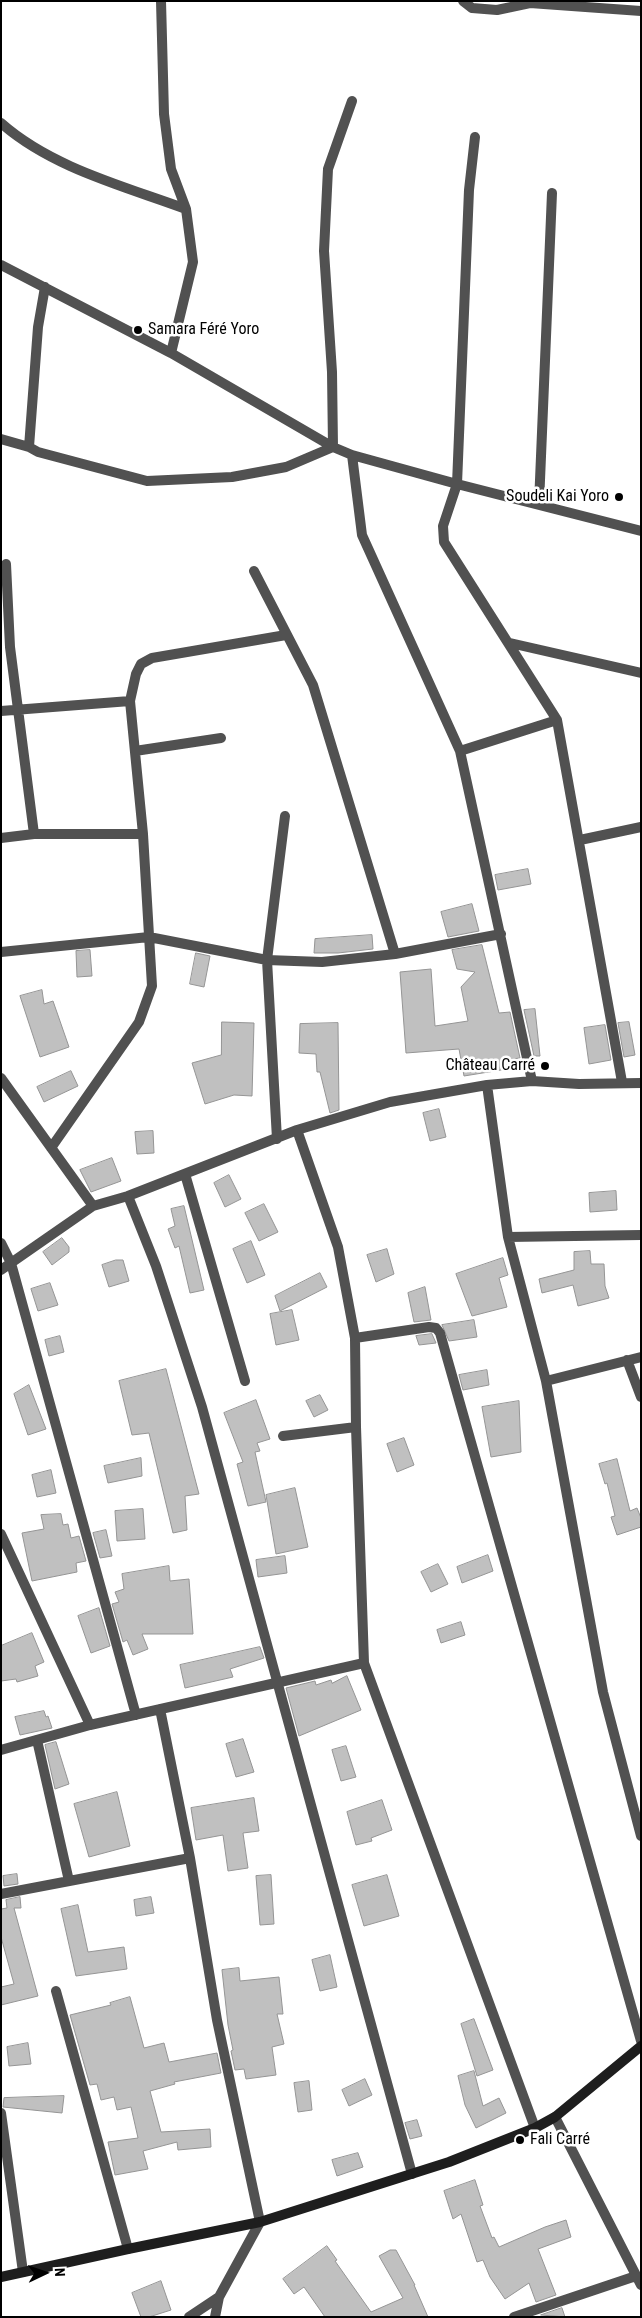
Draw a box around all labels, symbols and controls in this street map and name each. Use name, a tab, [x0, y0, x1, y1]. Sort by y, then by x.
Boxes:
place label: Samara Féré Yoro	[148, 320, 259, 340]
marker: Samara Féré Yoro	[132, 324, 144, 336]
place label: Soudeli Kai Yoro	[506, 487, 609, 507]
marker: Soudeli Kai Yoro	[613, 491, 625, 503]
place label: Château Carré	[445, 1056, 535, 1076]
marker: Château Carré	[539, 1060, 551, 1072]
place label: Fali Carré	[530, 2130, 590, 2150]
marker: Fali Carré	[514, 2134, 526, 2146]
north arrow	[20, 2248, 70, 2298]
text: N	[52, 2268, 68, 2277]

